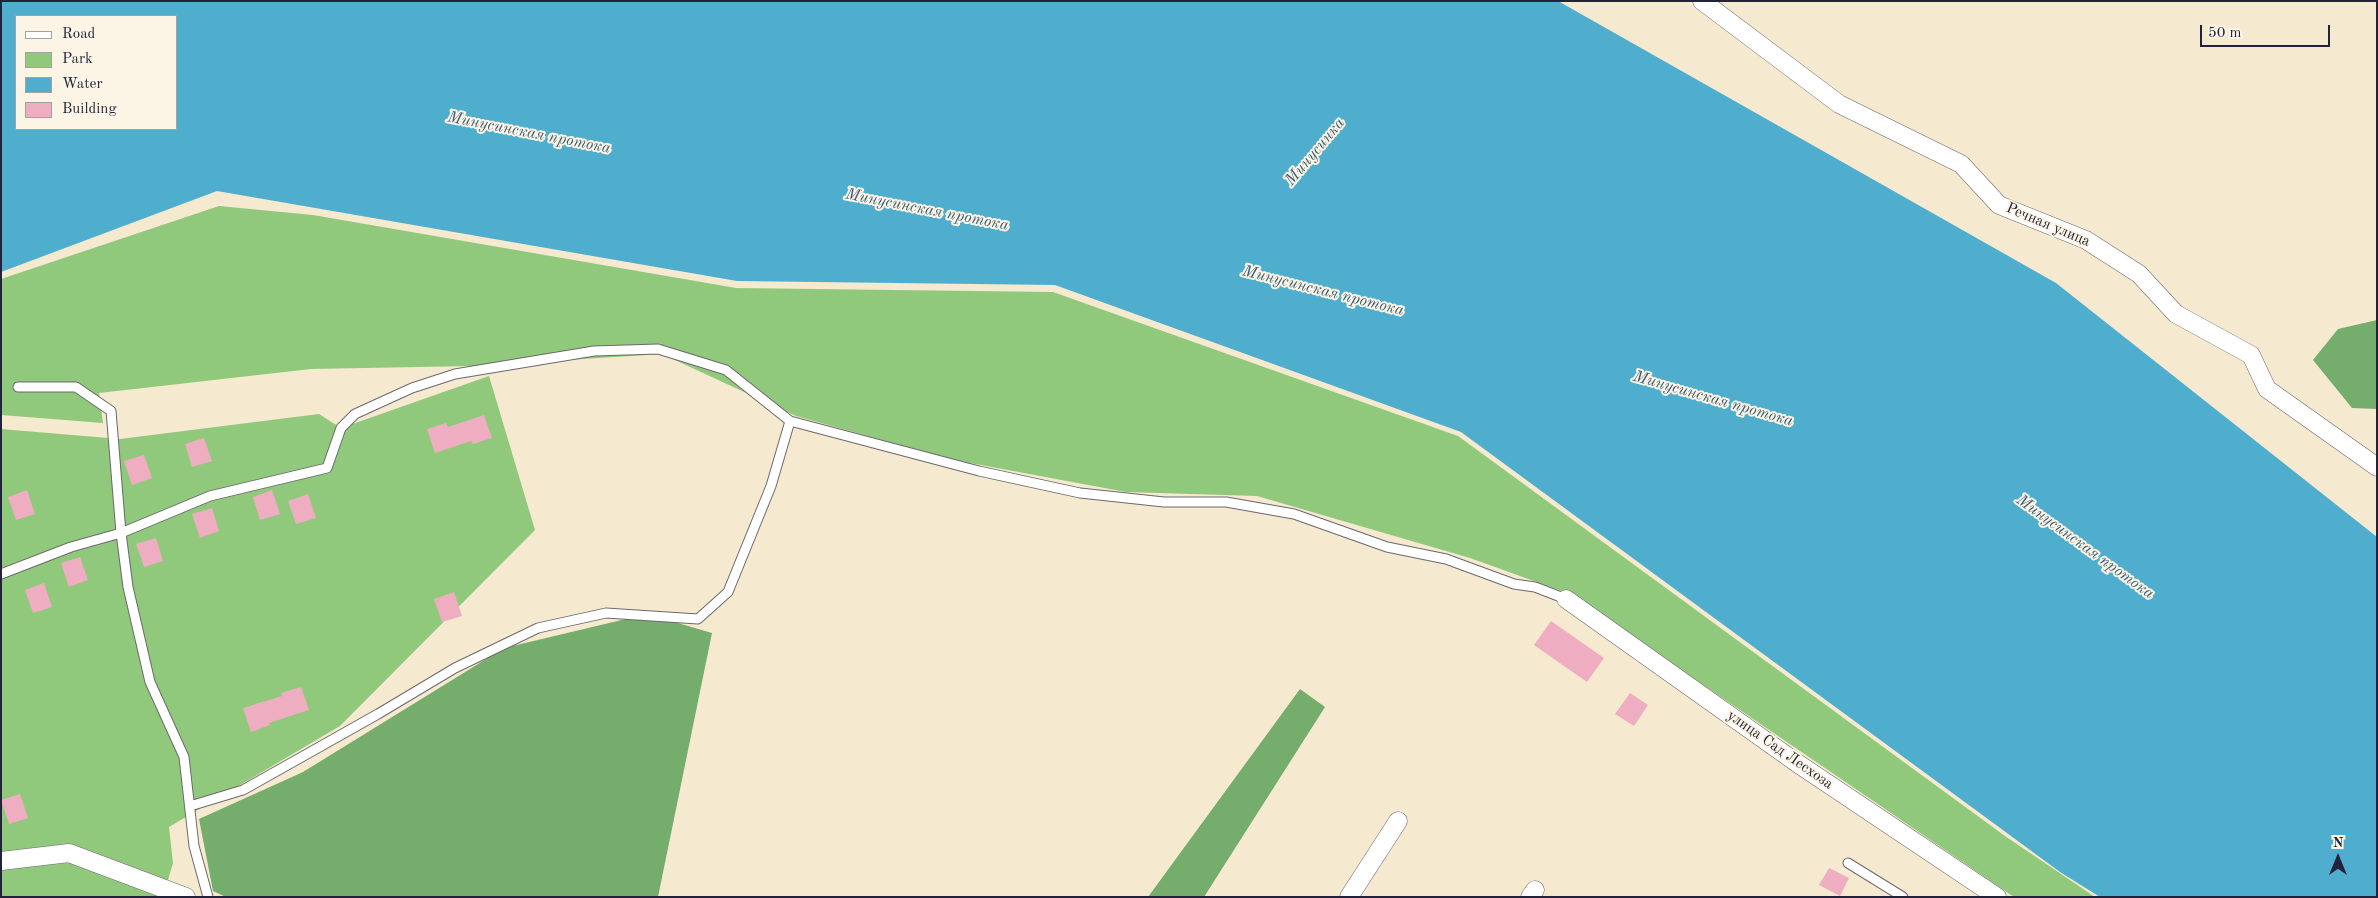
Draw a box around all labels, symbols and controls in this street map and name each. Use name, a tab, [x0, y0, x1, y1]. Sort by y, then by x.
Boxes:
legend	[15, 15, 178, 130]
scale bar	[2203, 15, 2333, 47]
text: 50 m	[2208, 26, 2242, 41]
text: Road	[62, 27, 95, 42]
text: Park	[62, 52, 93, 67]
text: Water	[62, 77, 103, 92]
text: Building	[62, 102, 117, 117]
water label: Минусинская протока	[446, 108, 612, 158]
water label: Минусинка	[1281, 114, 1349, 190]
water label: Минусинская протока	[844, 185, 1010, 235]
street label: Речная улица	[2003, 199, 2093, 251]
water label: Минусинская протока	[1240, 262, 1406, 320]
water label: Минусинская протока	[1631, 367, 1795, 431]
water label: Минусинская протока	[2012, 490, 2158, 604]
street label: улица Сад Лесхоза	[1723, 707, 1837, 793]
north arrow	[2313, 833, 2363, 883]
text: N	[2333, 836, 2343, 850]

